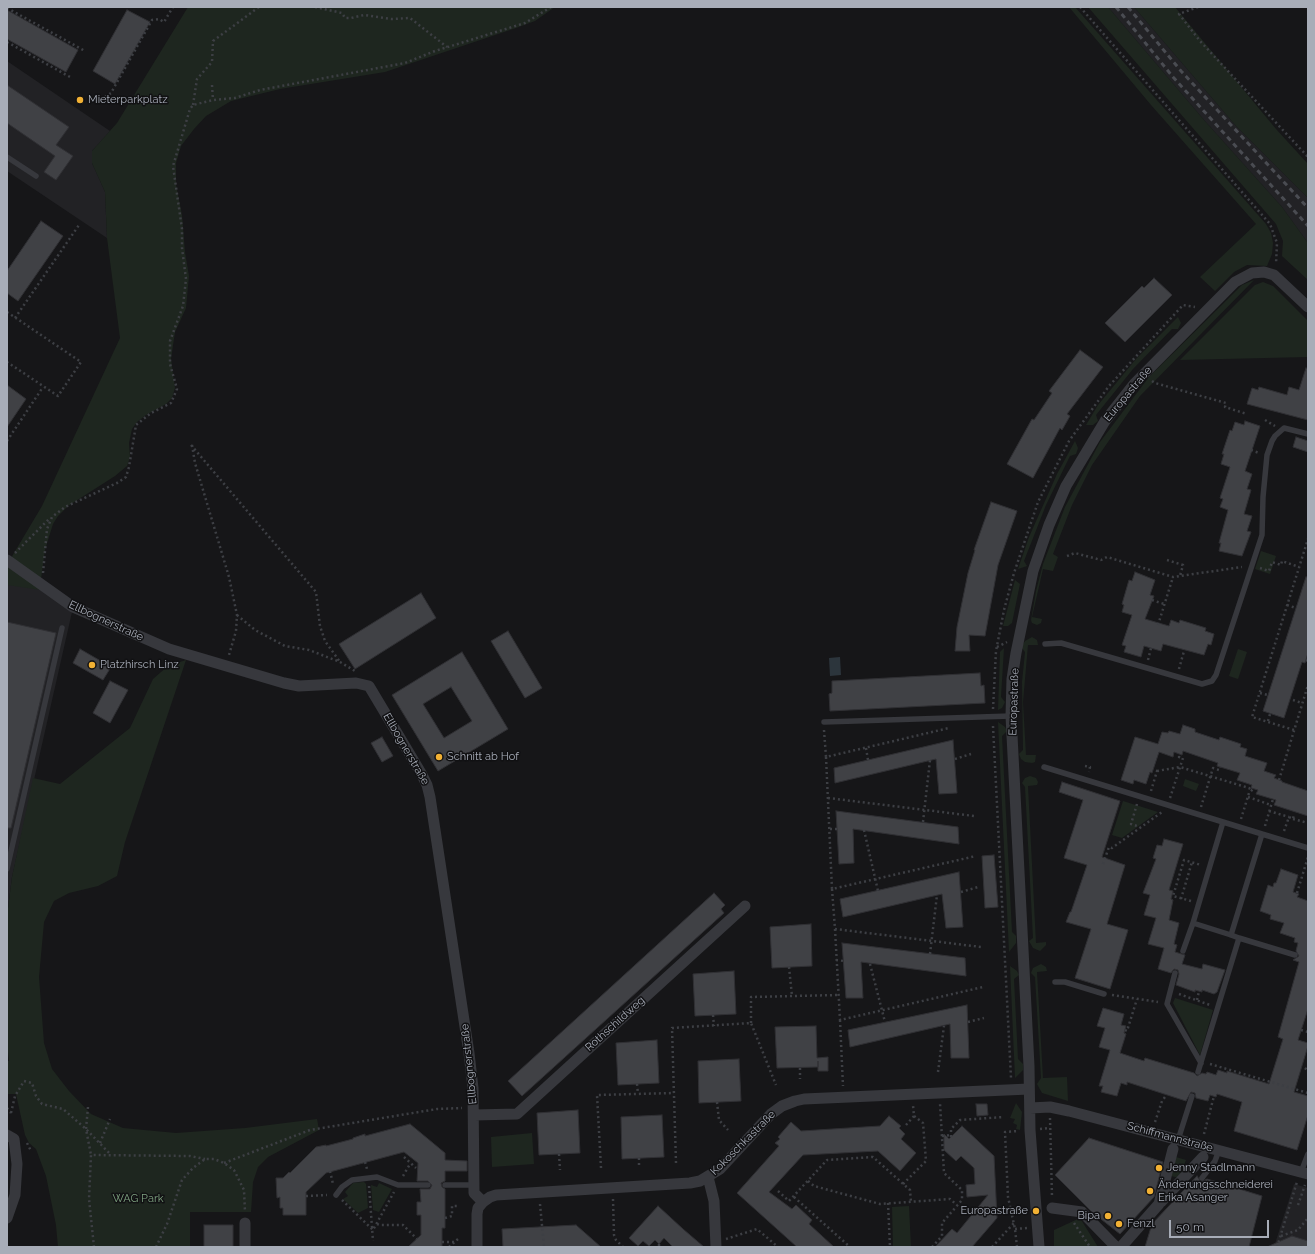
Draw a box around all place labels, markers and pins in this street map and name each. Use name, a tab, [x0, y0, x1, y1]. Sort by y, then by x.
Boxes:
place label: Mieterparkplatz	[88, 93, 168, 107]
marker: Mieterparkplatz	[75, 95, 85, 105]
place label: Platzhirsch Linz	[100, 658, 179, 672]
marker: Platzhirsch Linz	[87, 660, 97, 670]
place label: Schnitt ab Hof	[447, 750, 519, 764]
marker: Schnitt ab Hof	[434, 752, 444, 762]
place label: Jenny Stadlmann	[1167, 1161, 1255, 1175]
marker: Jenny Stadlmann	[1154, 1163, 1164, 1173]
place label: Änderungsschneiderei Erika Asanger	[1158, 1178, 1273, 1204]
marker: Änderungsschneiderei Erika Asanger	[1145, 1186, 1155, 1196]
place label: Europastraße	[961, 1204, 1028, 1218]
marker: Europastraße	[1031, 1206, 1041, 1216]
place label: Bipa	[1077, 1209, 1100, 1223]
marker: Bipa	[1103, 1211, 1113, 1221]
place label: Fenzl	[1127, 1217, 1154, 1231]
marker: Fenzl	[1114, 1219, 1124, 1229]

